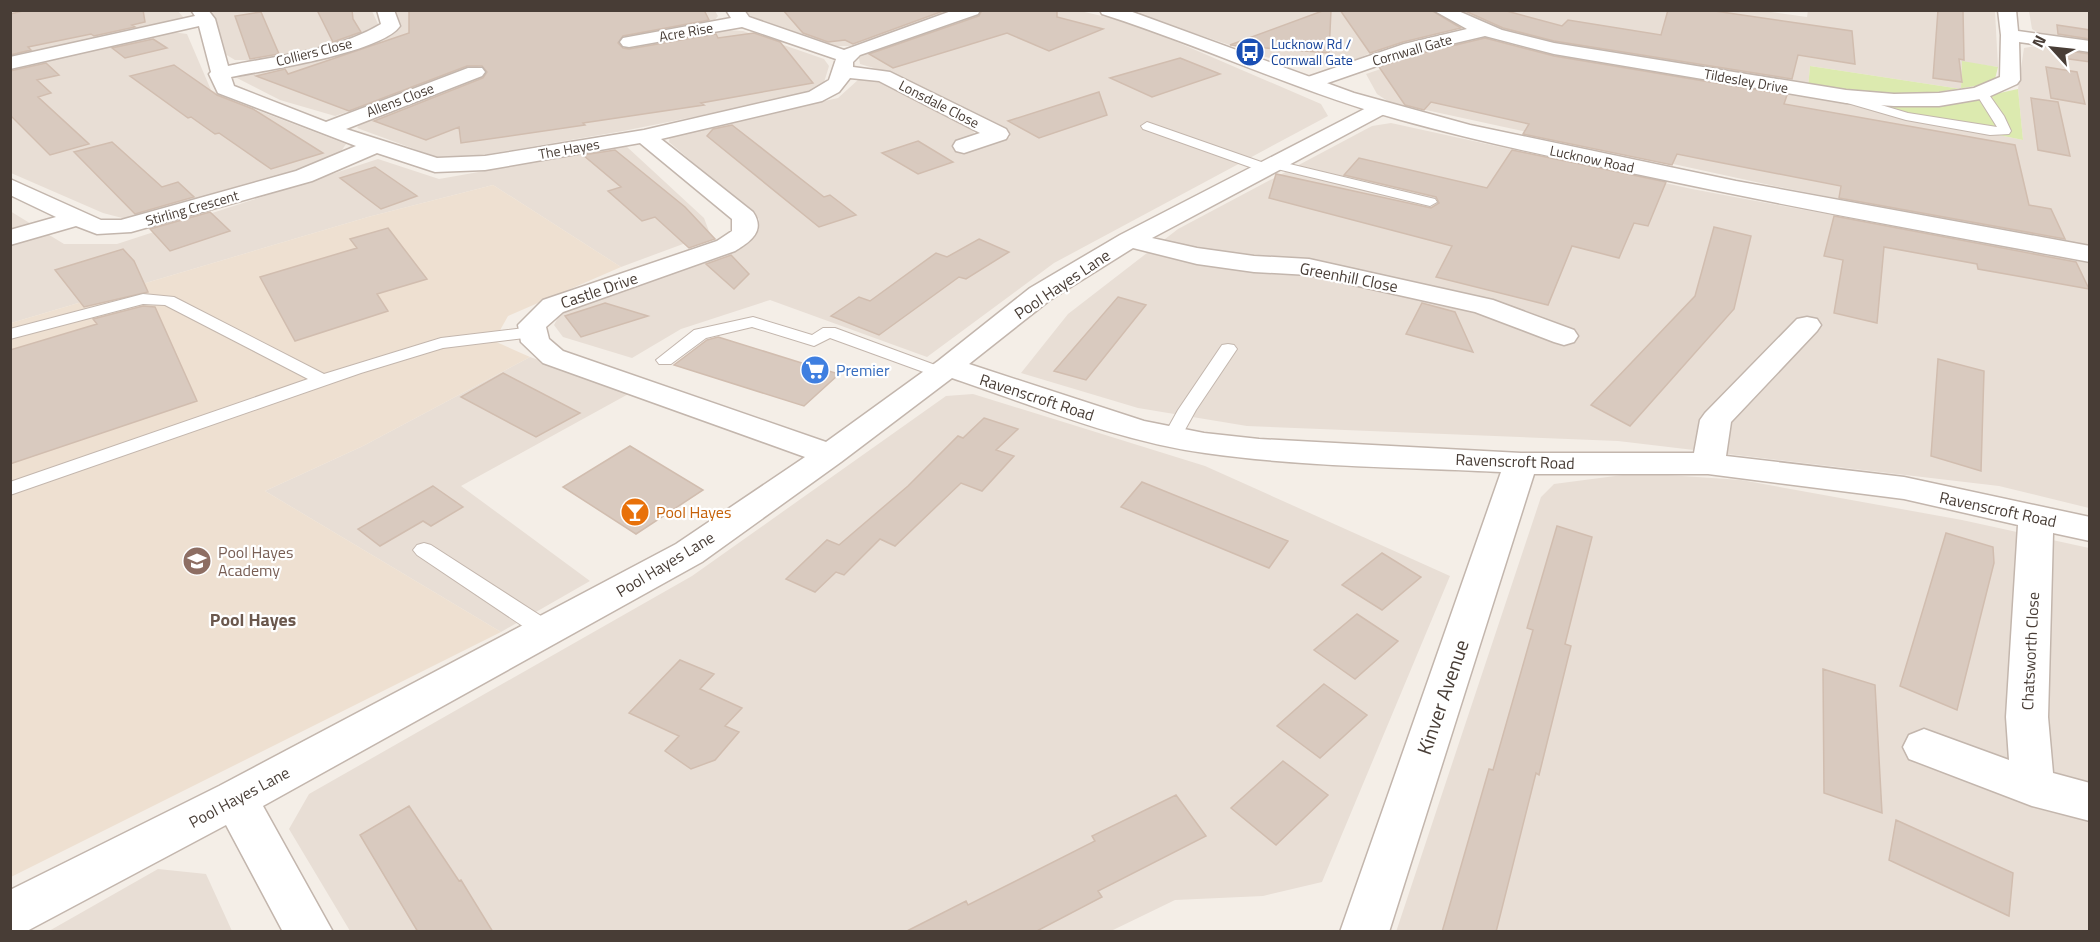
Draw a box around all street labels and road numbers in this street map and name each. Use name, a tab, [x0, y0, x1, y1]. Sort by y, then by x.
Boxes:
street label: Acre Rise	[657, 16, 715, 47]
street label: Cornwall Gate	[1370, 28, 1454, 71]
street label: Colliers Close	[274, 32, 354, 71]
street label: Tildesley Drive	[1702, 63, 1790, 98]
street label: Lonsdale Close	[895, 74, 983, 133]
street label: Allens Close	[363, 77, 437, 122]
street label: The Hayes	[537, 133, 601, 164]
street label: Lucknow Road	[1548, 139, 1636, 178]
street label: Stirling Crescent	[143, 184, 241, 231]
street label: Pool Hayes Lane	[1009, 243, 1115, 325]
street label: Greenhill Close	[1298, 256, 1400, 298]
street label: Castle Drive	[557, 266, 641, 314]
street label: Ravenscroft Road	[977, 367, 1097, 427]
street label: Ravenscroft Road	[1455, 447, 1575, 475]
street label: Ravenscroft Road	[1937, 485, 2059, 533]
street label: Pool Hayes Lane	[611, 525, 719, 603]
street label: Chatsworth Close	[2015, 591, 2045, 711]
street label: Kinver Avenue	[1408, 635, 1477, 759]
street label: Pool Hayes Lane	[184, 760, 294, 834]

